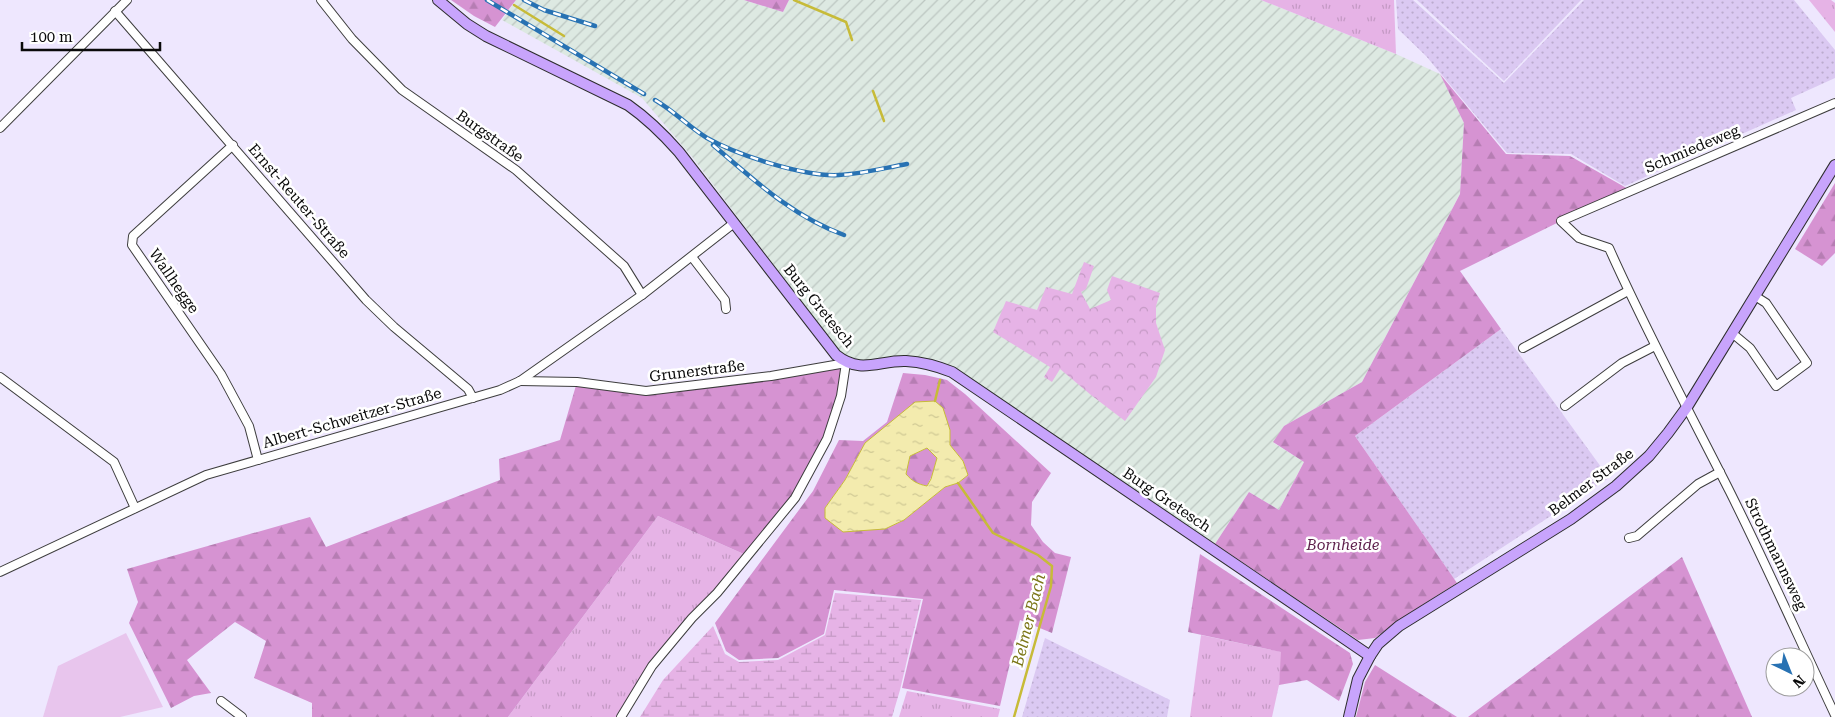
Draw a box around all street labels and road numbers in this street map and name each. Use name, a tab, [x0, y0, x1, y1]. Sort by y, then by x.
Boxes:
street label: Burgstraße	[453, 106, 527, 166]
street label: Schmiedeweg	[1642, 121, 1742, 177]
street label: Ernst-Reuter-Straße	[244, 140, 354, 262]
street label: Wallhegge	[145, 245, 203, 317]
street label: Burg Gretesch	[780, 261, 858, 352]
street label: Grunerstraße	[648, 356, 746, 386]
street label: Albert-Schweitzer-Straße	[261, 384, 443, 452]
street label: Belmer Straße	[1545, 444, 1637, 520]
street label: Burg Gretesch	[1120, 464, 1215, 536]
street label: Strothmannsweg	[1741, 495, 1811, 613]

